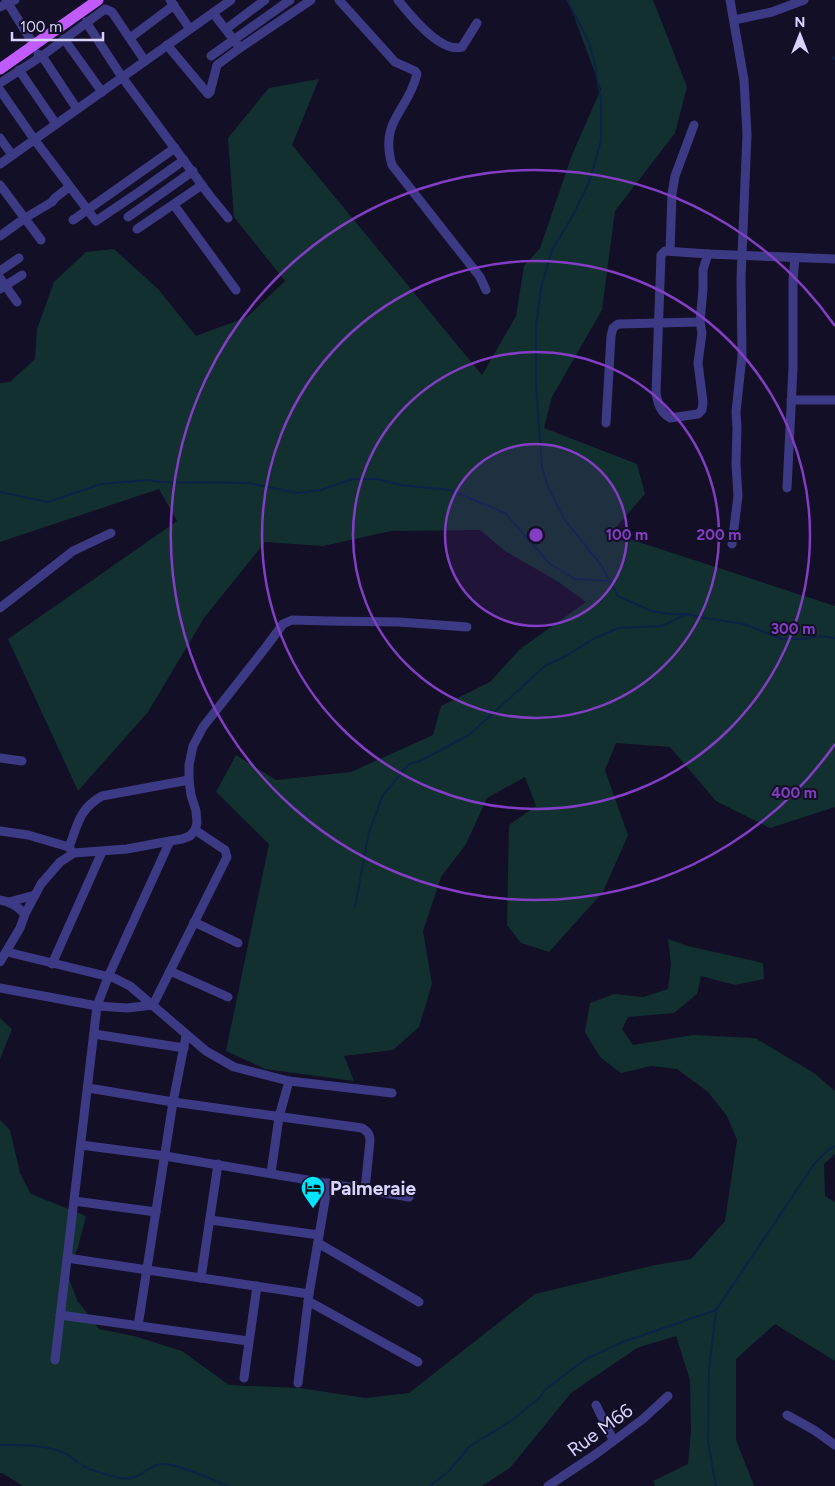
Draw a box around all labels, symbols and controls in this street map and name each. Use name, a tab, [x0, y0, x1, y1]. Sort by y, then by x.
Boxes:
scale bar	[12, 10, 104, 42]
north arrow	[775, 10, 825, 60]
text: N	[795, 14, 805, 31]
text: 100 m	[20, 18, 62, 36]
centre of rings	[527, 526, 545, 544]
text: 100 m	[606, 526, 648, 544]
text: 200 m	[697, 526, 741, 544]
text: 300 m	[771, 620, 815, 638]
text: 400 m	[771, 784, 817, 802]
hotel icon: Palmeraie	[300, 1175, 326, 1209]
place label: Palmeraie	[330, 1177, 416, 1200]
street label: Rue M66	[563, 1398, 637, 1461]

